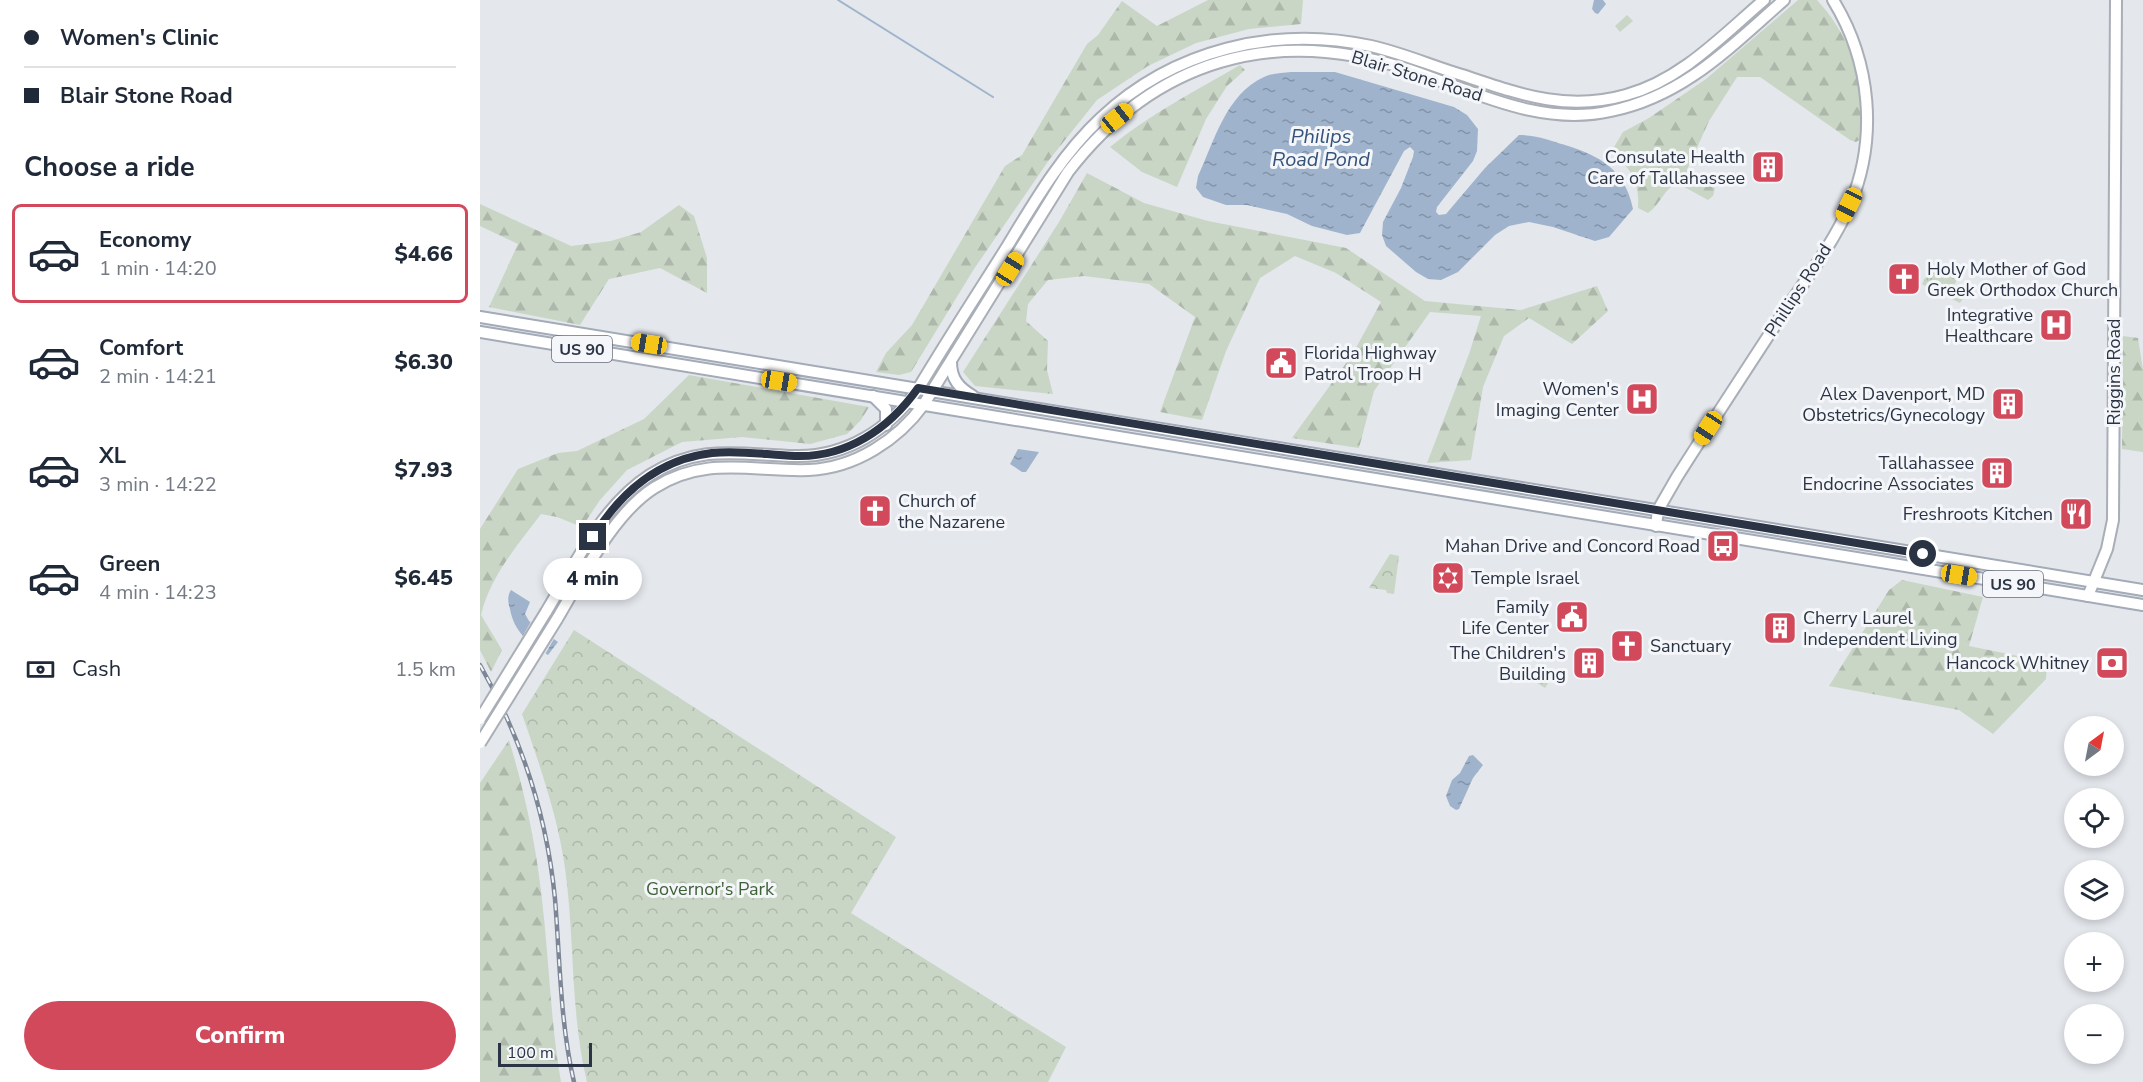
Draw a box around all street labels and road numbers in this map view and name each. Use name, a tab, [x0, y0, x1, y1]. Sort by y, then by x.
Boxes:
street label: Blair Stone Road	[1349, 45, 1485, 107]
street label: Phillips Road	[1759, 239, 1837, 341]
street label: Riggins Road	[2102, 319, 2126, 425]
road number: US 90	[552, 336, 612, 362]
road number: US 90	[1983, 571, 2043, 597]

